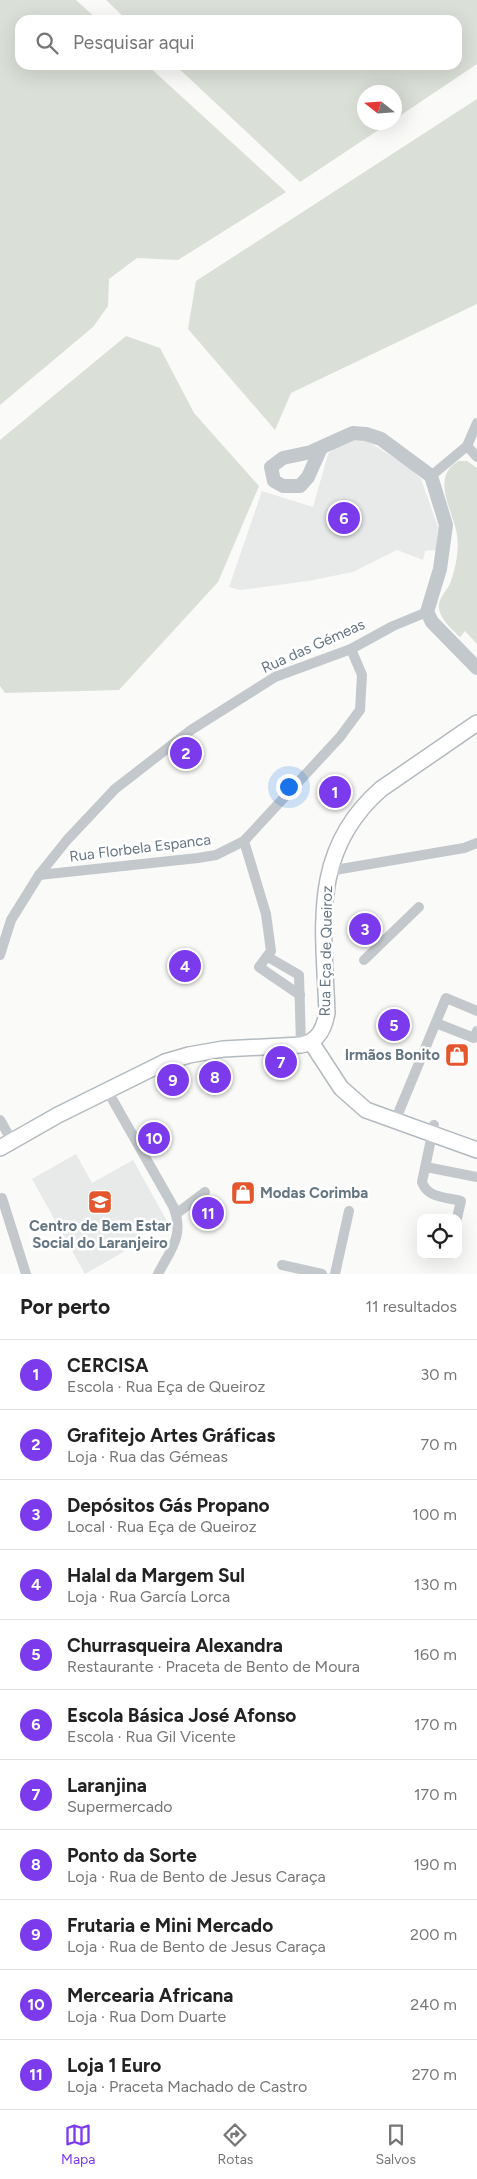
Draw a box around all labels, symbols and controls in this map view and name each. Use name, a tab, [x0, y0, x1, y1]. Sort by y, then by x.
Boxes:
search box	[15, 15, 462, 70]
icon: search	[33, 29, 61, 57]
text: Pesquisar aqui	[73, 31, 194, 54]
north arrow	[357, 85, 402, 130]
pin: 6	[328, 499, 360, 537]
street label: Rua das Gémeas	[258, 615, 368, 677]
pin: 2	[170, 734, 202, 772]
pin: 1	[319, 773, 351, 811]
your location	[276, 774, 302, 800]
street label: Rua Florbela Espanca	[68, 830, 212, 866]
street label: Rua Eça de Queiroz	[316, 885, 336, 1017]
pin: 3	[349, 910, 381, 948]
pin: 4	[169, 947, 201, 985]
pin: 5	[378, 1006, 410, 1044]
shop icon: Irmãos Bonito	[444, 1042, 470, 1068]
pin: 7	[265, 1043, 297, 1081]
place label: Irmãos Bonito	[345, 1046, 440, 1064]
pin: 8	[199, 1058, 231, 1096]
pin: 9	[157, 1061, 189, 1099]
pin: 10	[138, 1119, 170, 1157]
shop icon: Modas Corimba	[230, 1180, 256, 1206]
place label: Modas Corimba	[260, 1184, 368, 1202]
school or university icon: Centro de Bem Estar Social do Laranjeiro	[87, 1189, 113, 1215]
pin: 11	[192, 1194, 224, 1232]
map controls	[417, 1214, 462, 1259]
button: locate	[417, 1214, 462, 1259]
place label: Centro de Bem Estar Social do Laranjeiro	[29, 1217, 171, 1252]
text: Por perto	[20, 1294, 110, 1319]
text: 11 resultados	[366, 1297, 457, 1316]
text: CERCISA	[67, 1354, 149, 1377]
text: 1	[33, 1365, 39, 1384]
text: 30 m	[420, 1365, 457, 1384]
text: Escola · Rua Eça de Queiroz	[67, 1377, 265, 1396]
text: Grafitejo Artes Gráficas	[67, 1424, 275, 1447]
text: 2	[31, 1435, 41, 1454]
text: 70 m	[421, 1435, 457, 1454]
text: Loja · Rua das Gémeas	[67, 1447, 228, 1466]
text: Depósitos Gás Propano	[67, 1494, 270, 1517]
text: 3	[32, 1505, 40, 1524]
text: 100 m	[412, 1505, 457, 1524]
text: Local · Rua Eça de Queiroz	[67, 1517, 257, 1536]
text: Halal da Margem Sul	[67, 1564, 245, 1587]
text: 4	[31, 1575, 41, 1594]
text: 130 m	[414, 1575, 457, 1594]
text: Loja · Rua García Lorca	[67, 1587, 230, 1606]
text: Churrasqueira Alexandra	[67, 1634, 283, 1657]
text: 5	[31, 1645, 41, 1664]
text: 160 m	[414, 1645, 457, 1664]
text: Restaurante · Praceta de Bento de Moura	[67, 1657, 360, 1676]
text: Escola Básica José Afonso	[67, 1704, 296, 1727]
text: 6	[31, 1715, 41, 1734]
text: 170 m	[414, 1715, 457, 1734]
text: Escola · Rua Gil Vicente	[67, 1727, 236, 1746]
text: Laranjina	[67, 1774, 147, 1797]
text: 7	[32, 1785, 40, 1804]
text: 170 m	[414, 1785, 457, 1804]
text: Supermercado	[67, 1797, 173, 1816]
text: Ponto da Sorte	[67, 1844, 197, 1867]
text: 8	[31, 1855, 41, 1874]
text: 190 m	[414, 1855, 457, 1874]
text: Loja · Rua de Bento de Jesus Caraça	[67, 1867, 326, 1886]
text: Frutaria e Mini Mercado	[67, 1914, 273, 1937]
text: 9	[31, 1925, 41, 1944]
text: 200 m	[410, 1925, 457, 1944]
text: Loja · Rua de Bento de Jesus Caraça	[67, 1937, 326, 1956]
text: Mercearia Africana	[67, 1984, 234, 2007]
text: 10	[27, 1995, 45, 2014]
text: 240 m	[410, 1995, 457, 2014]
text: Loja · Rua Dom Duarte	[67, 2007, 226, 2026]
text: Loja 1 Euro	[67, 2054, 161, 2077]
text: 11	[29, 2065, 43, 2084]
text: 270 m	[412, 2065, 457, 2084]
text: Loja · Praceta Machado de Castro	[67, 2077, 307, 2096]
tab: Mapa	[61, 2121, 95, 2168]
tab: Rotas	[218, 2121, 253, 2168]
tab: Salvos	[375, 2121, 416, 2168]

